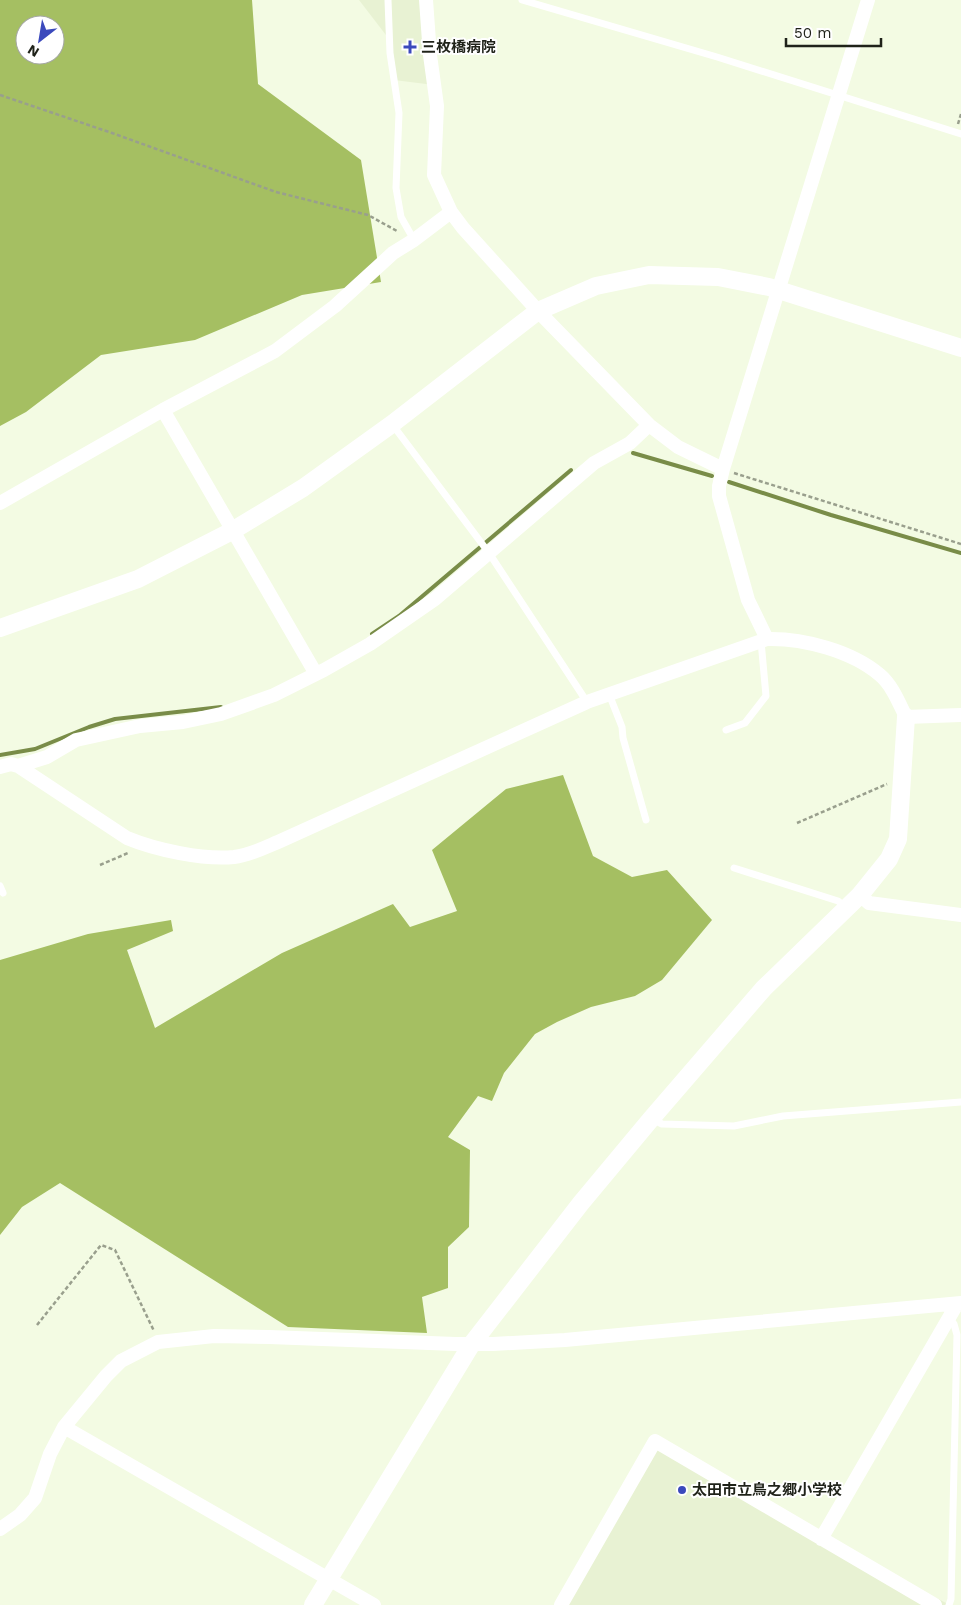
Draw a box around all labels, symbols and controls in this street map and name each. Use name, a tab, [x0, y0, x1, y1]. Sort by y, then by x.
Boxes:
north arrow	[15, 15, 65, 65]
scale bar	[786, 15, 881, 47]
text: 50 m	[794, 24, 831, 42]
place label: 三枚橋病院	[421, 38, 496, 56]
marker: 三枚橋病院	[403, 40, 417, 54]
text: N	[25, 42, 42, 61]
place label: 太田市立鳥之郷小学校	[692, 1481, 842, 1499]
marker: 太田市立鳥之郷小学校	[676, 1484, 688, 1496]

